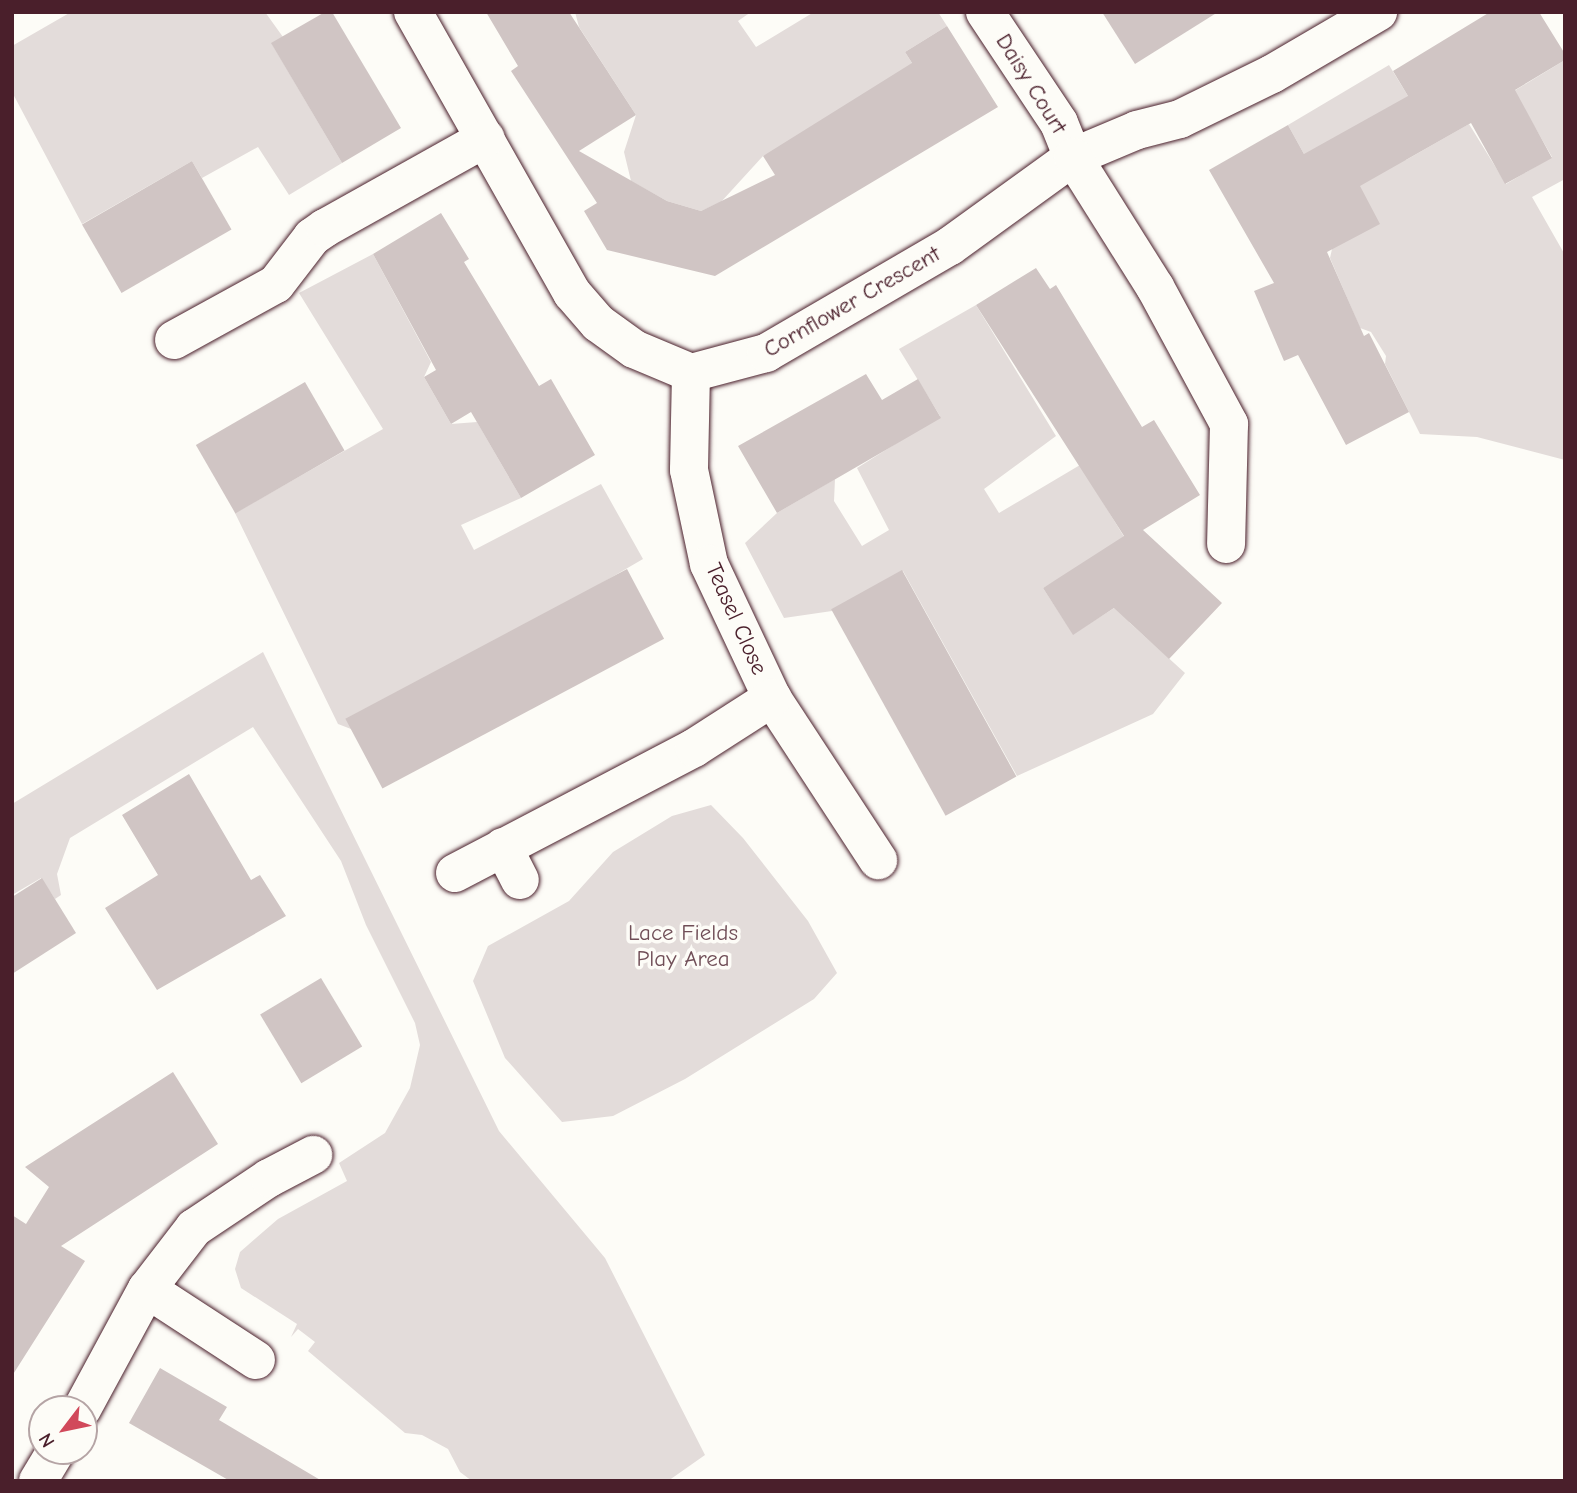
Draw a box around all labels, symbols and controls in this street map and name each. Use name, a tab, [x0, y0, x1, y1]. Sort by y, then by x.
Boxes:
street label: Daisy Court	[989, 29, 1073, 139]
street label: Cornflower Crescent	[759, 240, 945, 364]
street label: Teasel Close	[699, 559, 773, 679]
park label: Lace Fields Play Area	[628, 919, 738, 973]
north arrow	[28, 1395, 98, 1465]
text: N	[34, 1429, 60, 1451]

